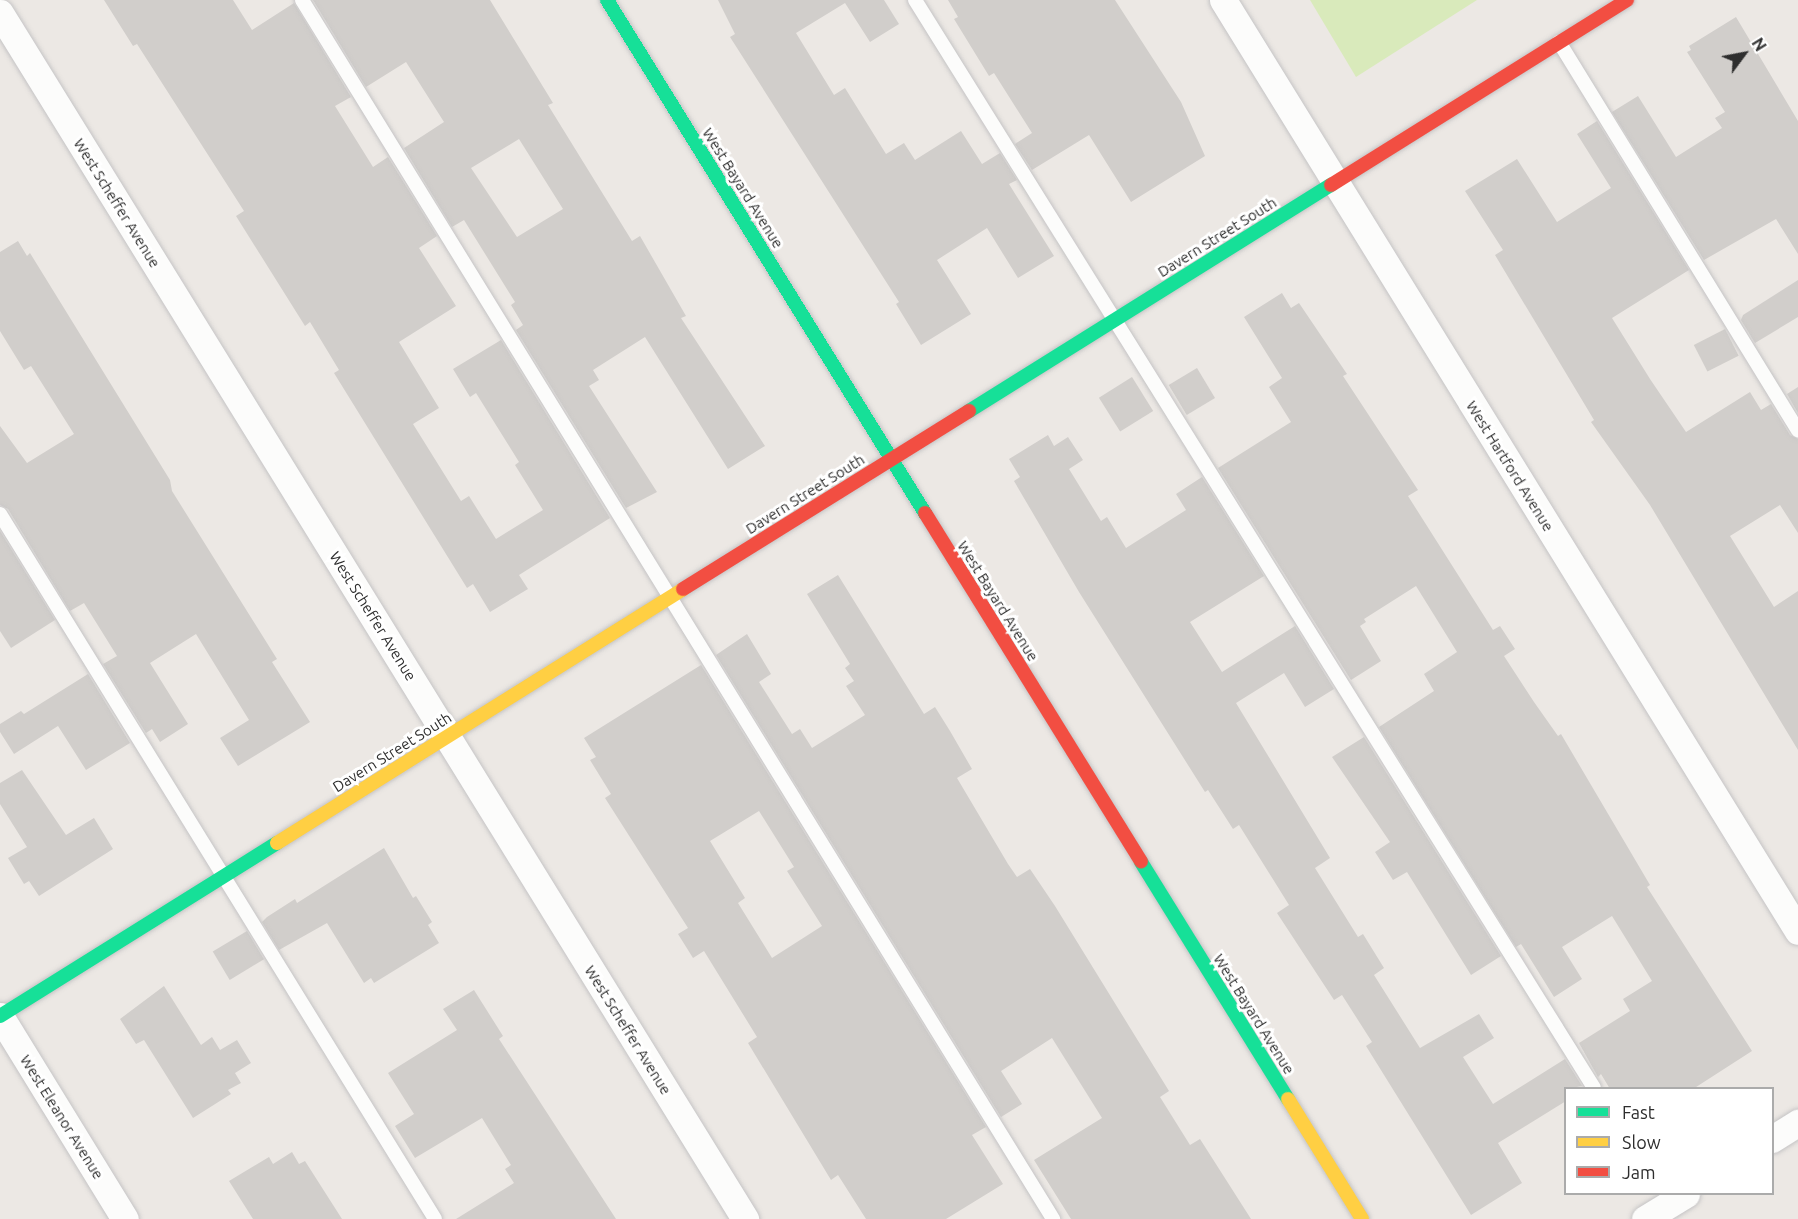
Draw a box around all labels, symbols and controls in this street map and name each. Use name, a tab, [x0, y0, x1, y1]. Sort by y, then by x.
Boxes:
north arrow	[1714, 24, 1774, 84]
text: N	[1748, 35, 1770, 54]
street label: West Bayard Avenue	[699, 125, 787, 251]
street label: West Scheffer Avenue	[70, 135, 164, 271]
street label: Davern Street South	[1154, 193, 1280, 281]
street label: West Hartford Avenue	[1463, 397, 1557, 535]
street label: Davern Street South	[742, 450, 868, 538]
street label: West Bayard Avenue	[954, 538, 1042, 664]
street label: West Scheffer Avenue	[326, 548, 420, 684]
street label: Davern Street South	[329, 708, 455, 796]
street label: West Bayard Avenue	[1210, 951, 1298, 1077]
street label: West Scheffer Avenue	[581, 962, 675, 1098]
street label: West Eleanor Avenue	[16, 1052, 108, 1182]
legend	[1564, 1087, 1774, 1195]
text: Fast	[1622, 1102, 1655, 1122]
text: Slow	[1622, 1132, 1661, 1152]
text: Jam	[1622, 1162, 1656, 1182]

